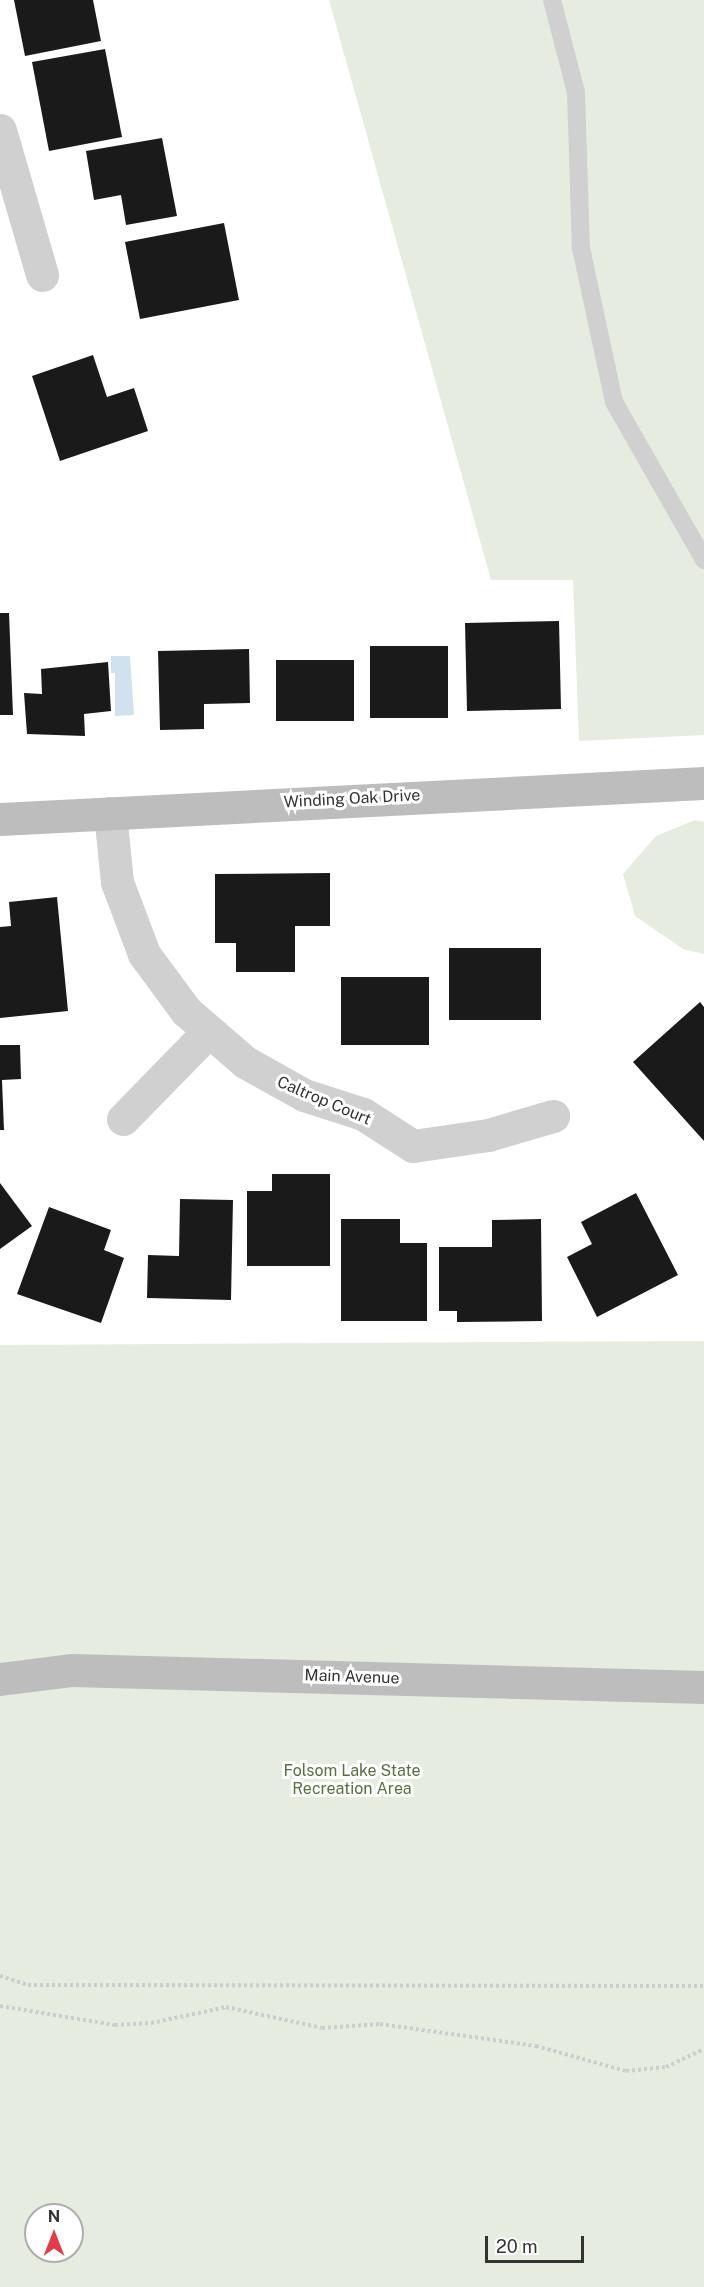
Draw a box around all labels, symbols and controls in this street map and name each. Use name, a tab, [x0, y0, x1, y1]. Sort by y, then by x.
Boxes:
street label: Winding Oak Drive	[283, 786, 421, 812]
street label: Caltrop Court	[274, 1073, 374, 1129]
street label: Main Avenue	[304, 1666, 400, 1688]
park label: Folsom Lake State Recreation Area	[283, 1761, 421, 1799]
north arrow	[24, 2203, 84, 2263]
text: N	[48, 2207, 60, 2226]
scale bar	[488, 2224, 587, 2262]
text: 20 m	[496, 2236, 538, 2257]

